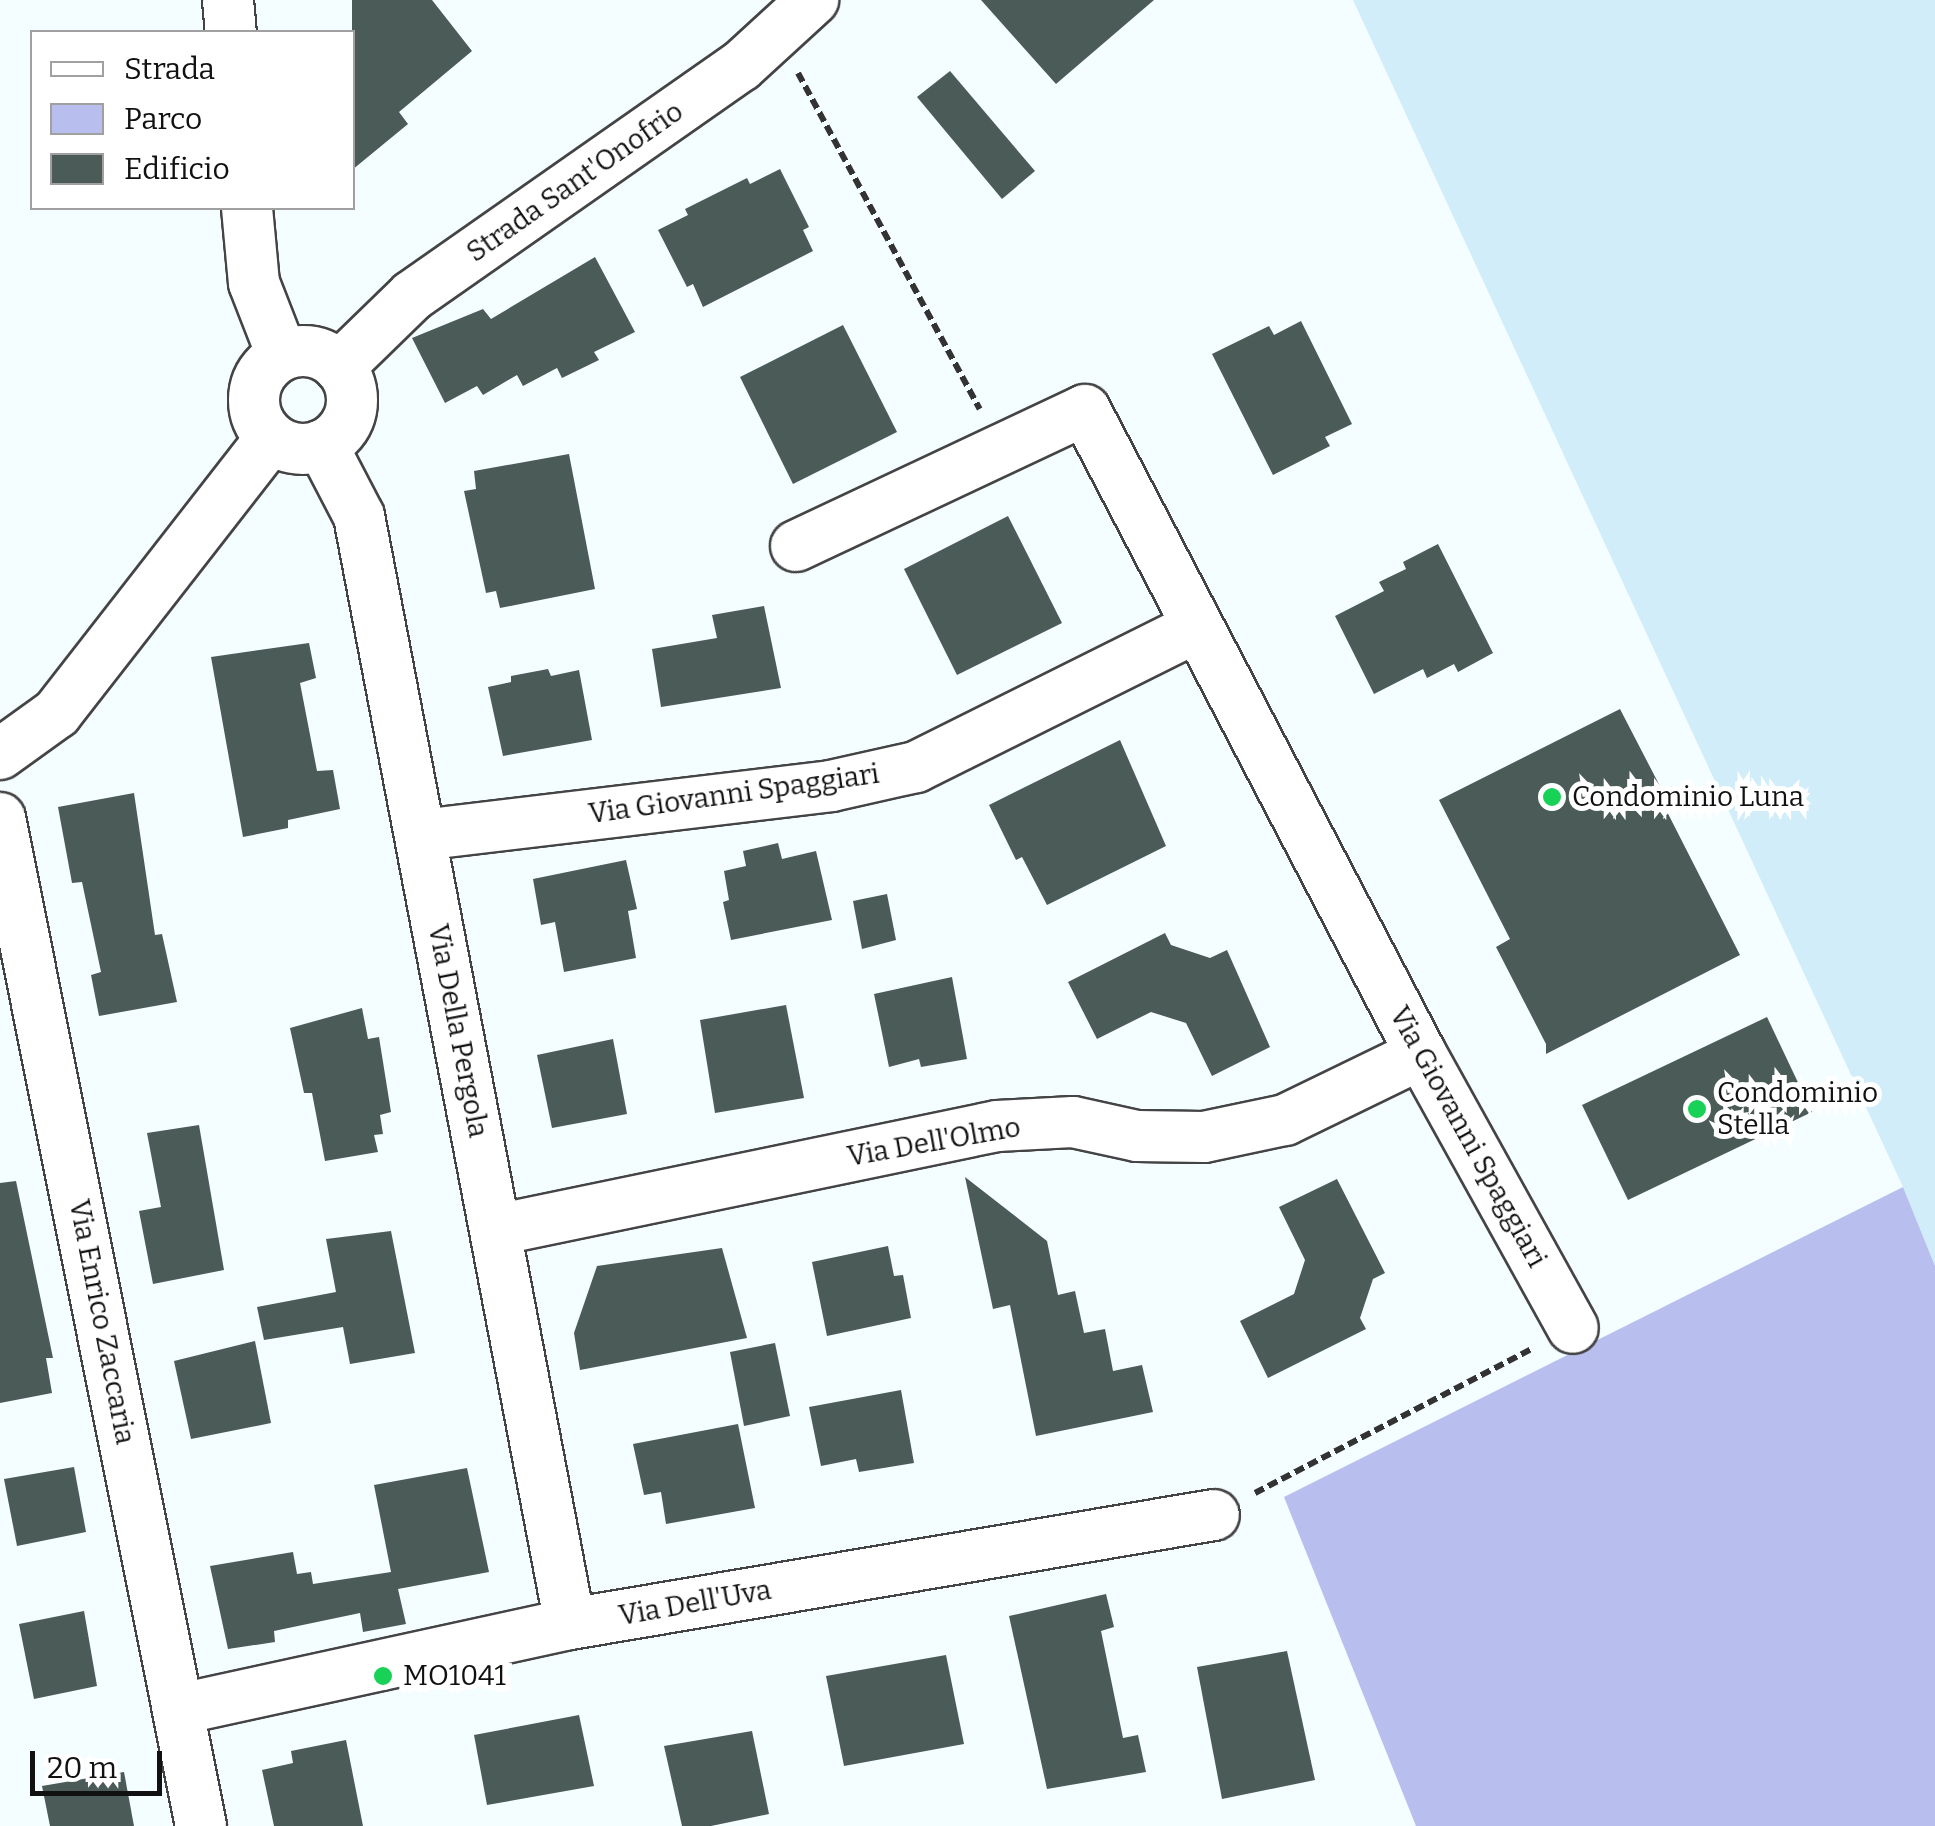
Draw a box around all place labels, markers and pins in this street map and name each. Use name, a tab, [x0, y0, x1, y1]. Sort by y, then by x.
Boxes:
place label: Condominio Luna	[1572, 780, 1804, 814]
marker: Condominio Luna	[1541, 786, 1563, 808]
place label: Condominio Stella	[1717, 1076, 1878, 1142]
marker: Condominio Stella	[1686, 1098, 1708, 1120]
place label: MO1041	[403, 1659, 506, 1693]
marker: MO1041	[372, 1665, 394, 1687]

